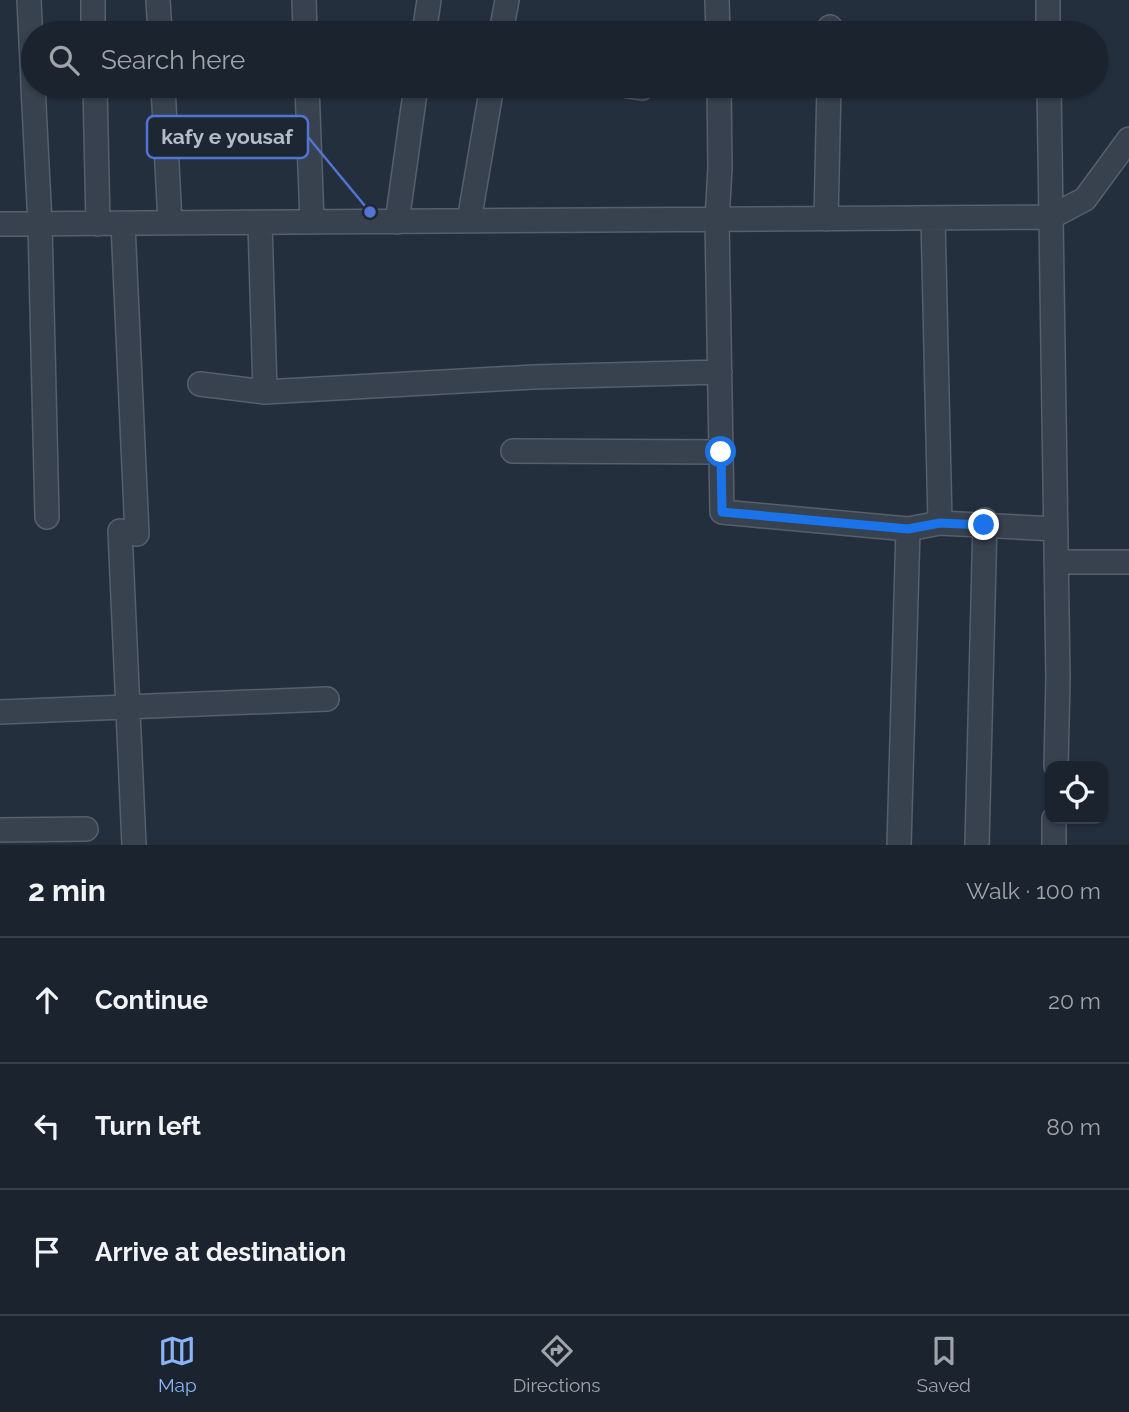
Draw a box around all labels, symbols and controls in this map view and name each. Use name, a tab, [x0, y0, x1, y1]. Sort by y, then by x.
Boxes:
search box	[21, 21, 1108, 98]
icon: search	[45, 41, 83, 79]
text: Search here	[101, 45, 245, 75]
callout: kafy e yousaf	[147, 116, 308, 158]
text: kafy e yousaf	[161, 124, 294, 149]
route start	[705, 436, 736, 467]
route end	[968, 509, 999, 540]
map controls	[1045, 761, 1108, 824]
button: locate	[1045, 761, 1108, 824]
text: 2 min	[28, 873, 106, 908]
text: Walk · 100 m	[966, 877, 1101, 904]
icon: ahead	[28, 981, 66, 1019]
text: Continue	[95, 985, 208, 1015]
text: 20 m	[1048, 987, 1101, 1014]
icon: left	[28, 1107, 66, 1145]
text: Turn left	[95, 1111, 201, 1141]
text: 80 m	[1046, 1113, 1101, 1140]
icon: arrive	[28, 1233, 66, 1271]
text: Arrive at destination	[95, 1237, 346, 1267]
tab: Map	[158, 1332, 197, 1396]
tab: Directions	[513, 1332, 601, 1396]
tab: Saved	[917, 1332, 971, 1396]

